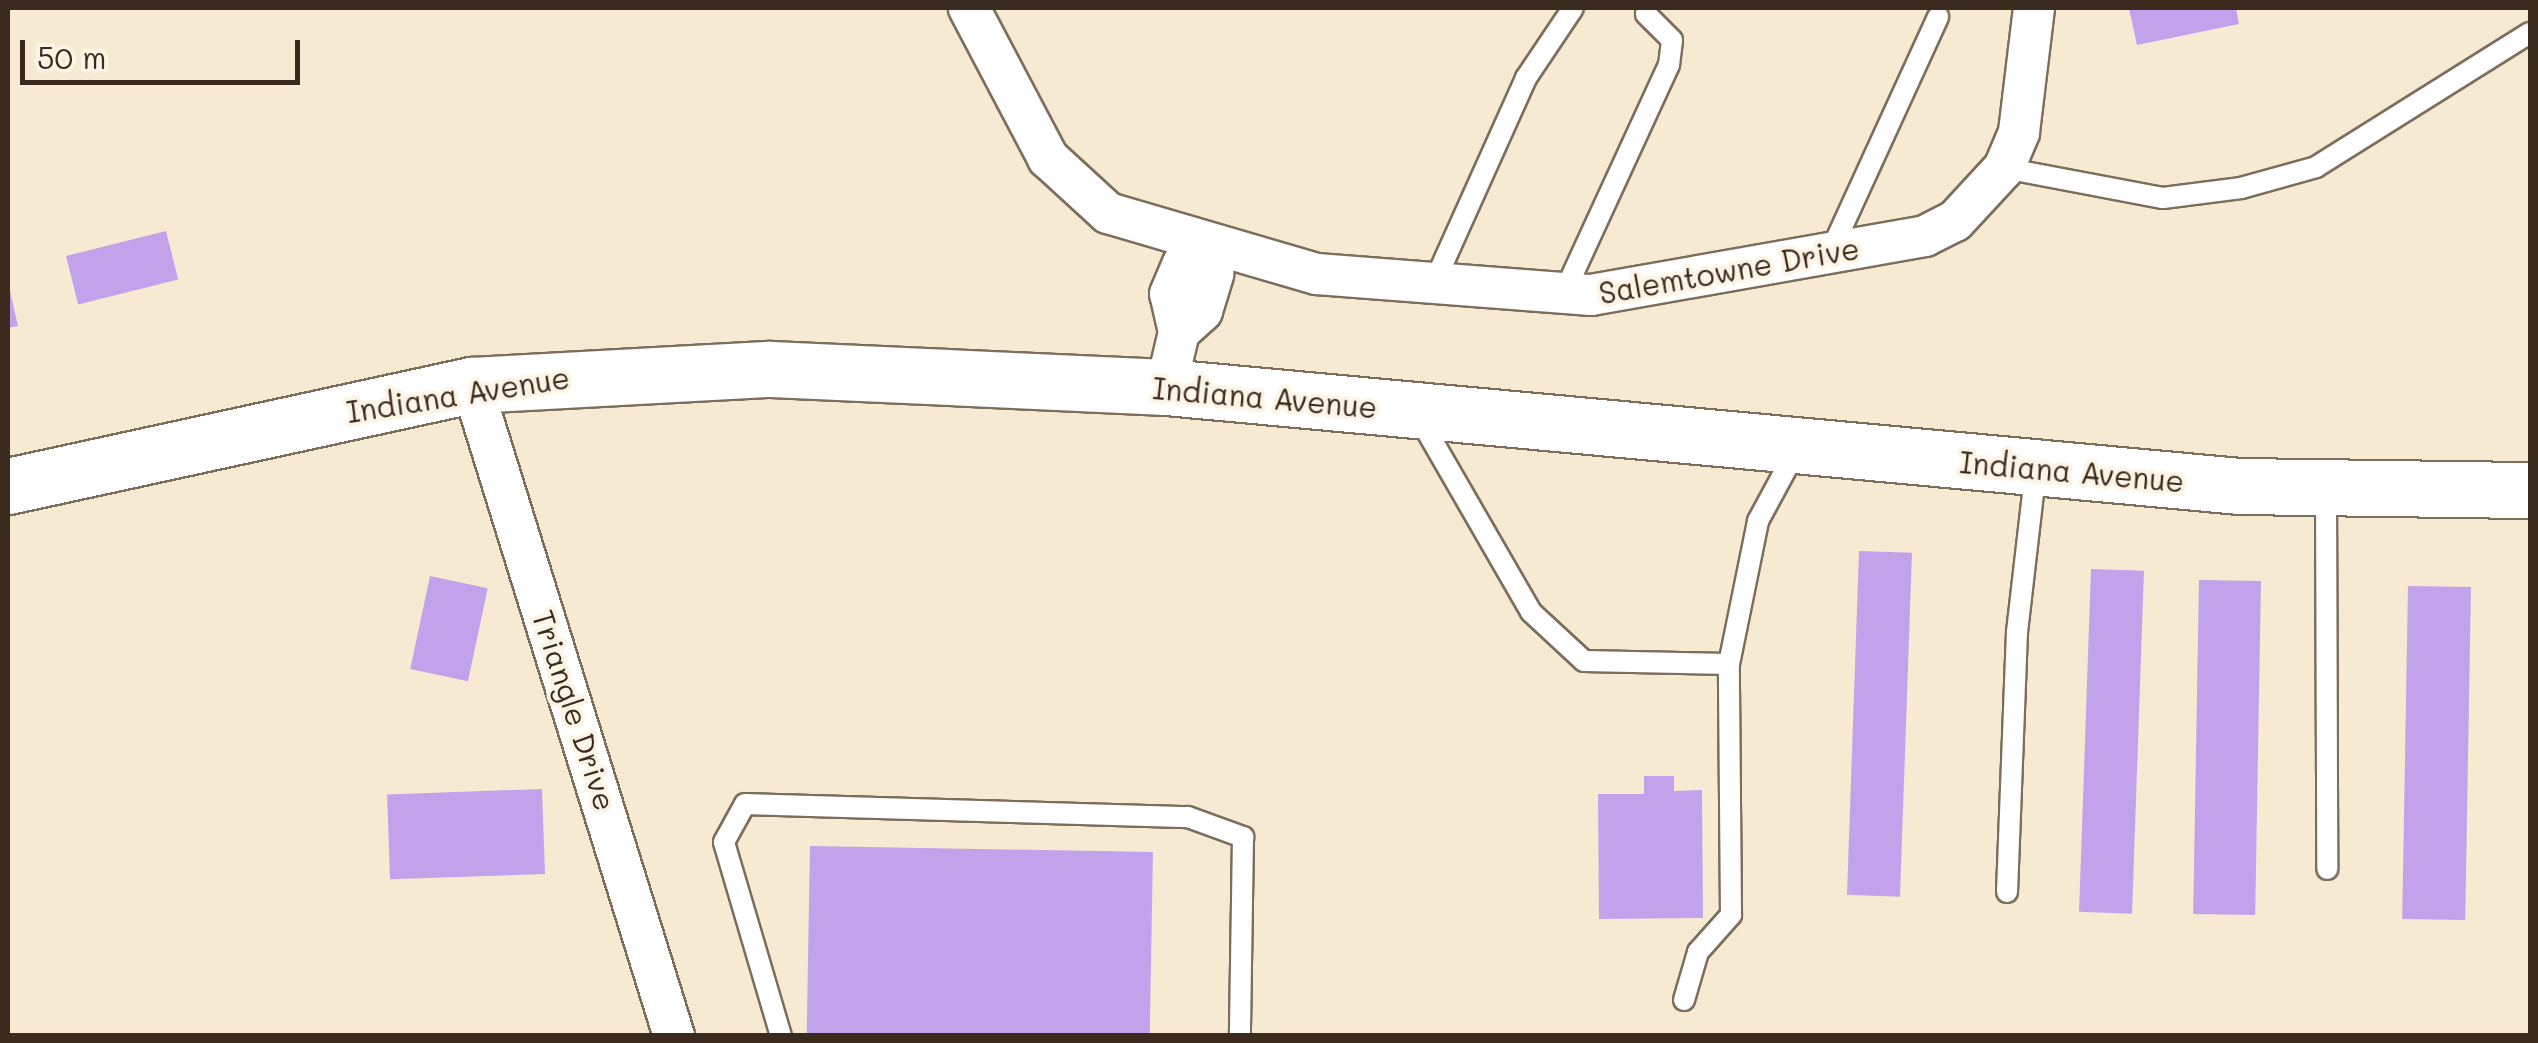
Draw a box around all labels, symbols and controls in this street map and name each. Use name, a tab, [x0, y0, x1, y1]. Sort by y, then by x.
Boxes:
scale bar	[25, 20, 305, 82]
text: 50 m	[37, 37, 107, 77]
street label: Salemtowne Drive	[1596, 229, 1862, 311]
street label: Indiana Avenue	[344, 359, 572, 429]
street label: Indiana Avenue	[1151, 369, 1379, 425]
street label: Indiana Avenue	[1958, 443, 2186, 499]
street label: Triangle Drive	[526, 605, 624, 815]

